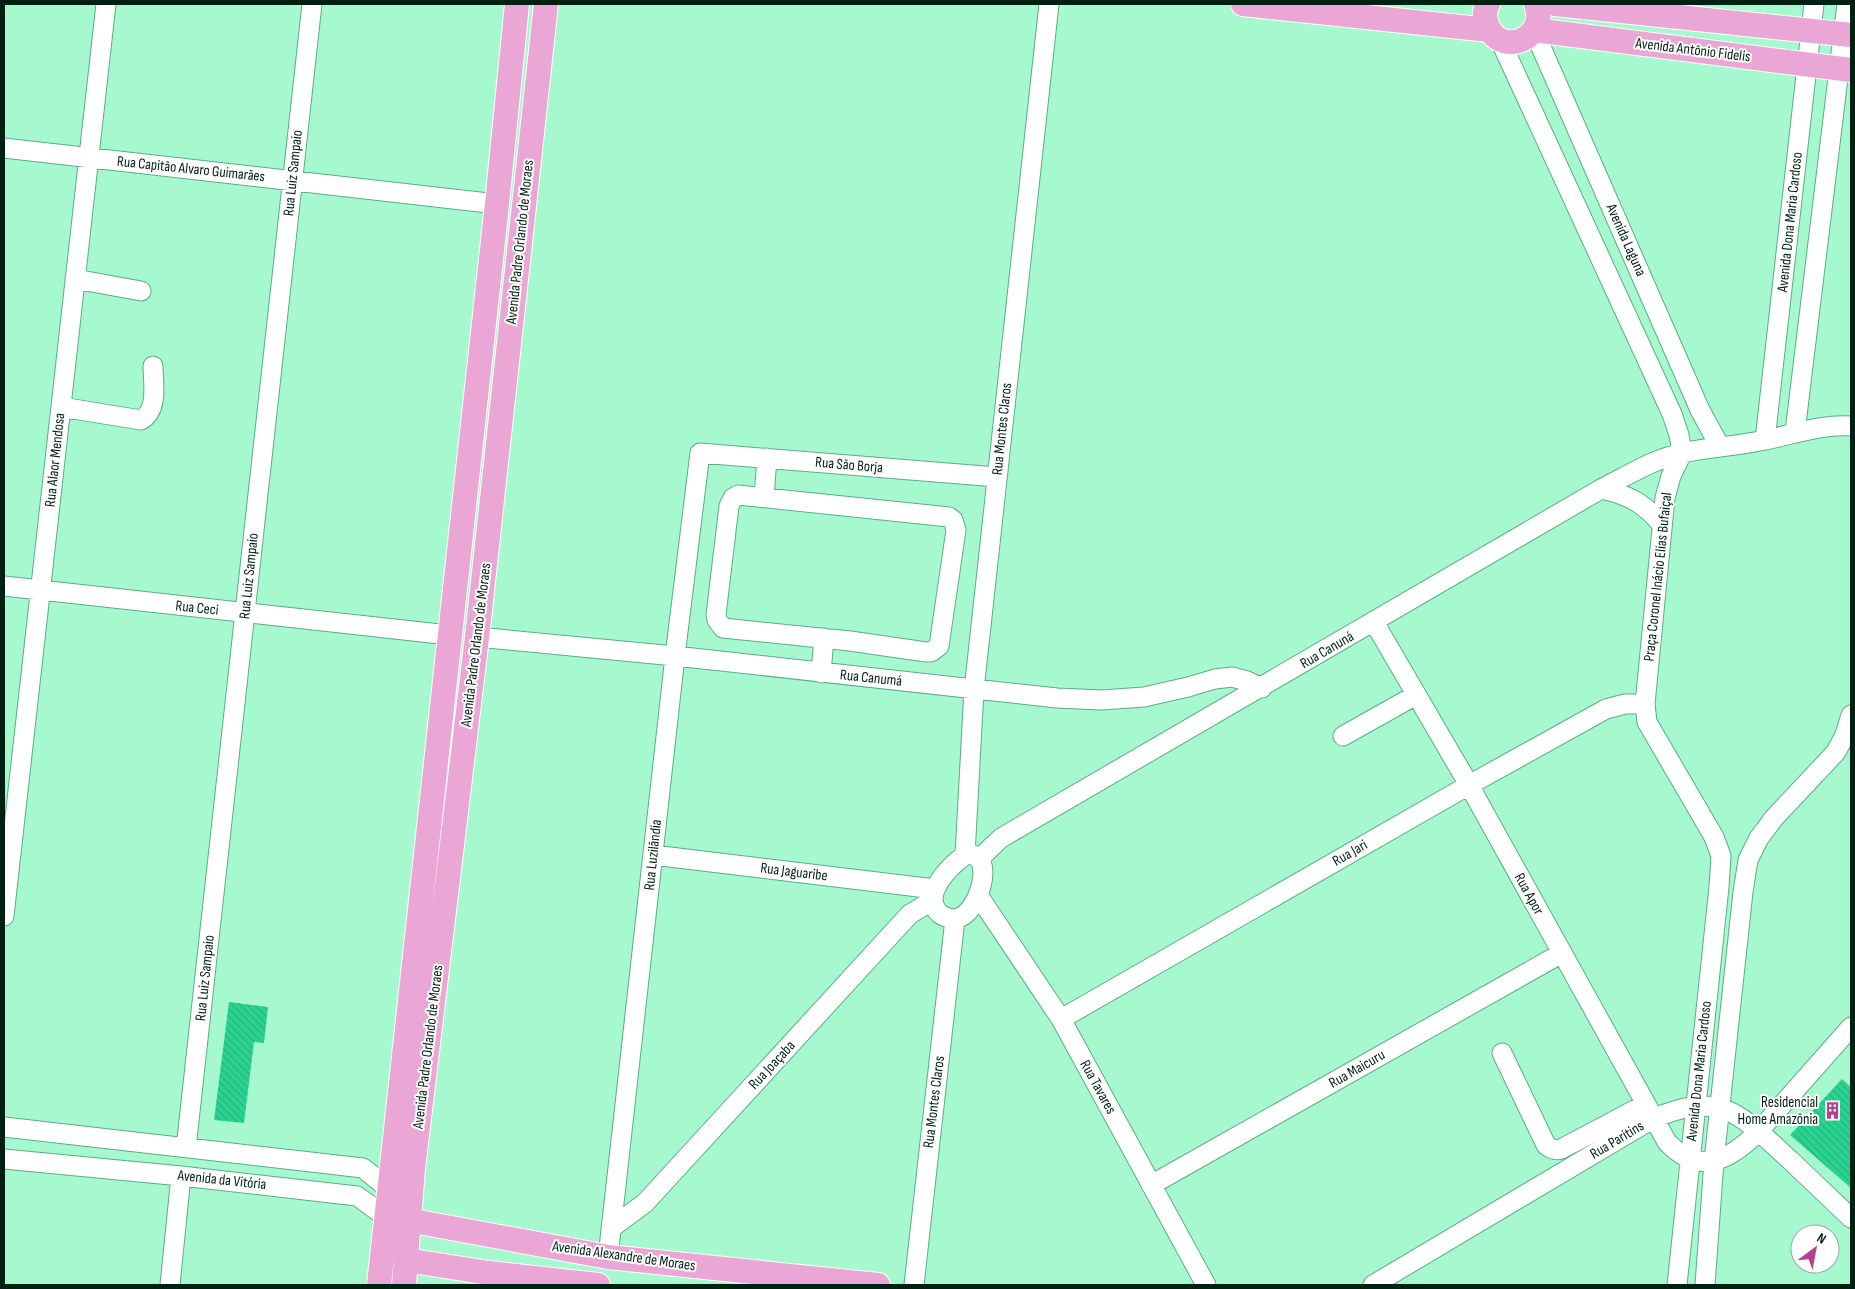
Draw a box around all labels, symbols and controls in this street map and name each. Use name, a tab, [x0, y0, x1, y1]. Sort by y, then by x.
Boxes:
street label: Avenida Antônio Fidelis	[1633, 33, 1752, 66]
street label: Rua Luiz Sampaio	[279, 129, 307, 217]
street label: Avenida Dona Maria Cardoso	[1773, 151, 1807, 294]
street label: Rua Capitão Alvaro Guimarães	[116, 152, 266, 186]
street label: Avenida Padre Orlando de Moraes	[502, 159, 538, 326]
street label: Avenida Laguna	[1601, 200, 1651, 279]
street label: Rua Montes Claros	[988, 382, 1016, 476]
street label: Rua Alaor Mendosa	[41, 412, 69, 508]
street label: Rua São Borja	[814, 453, 884, 477]
street label: Praça Coronel Inácio Elias Bufaiçal	[1640, 492, 1676, 662]
street label: Rua Luiz Sampaio	[235, 532, 263, 620]
street label: Avenida Padre Orlando de Moraes	[456, 562, 495, 729]
street label: Rua Ceci	[174, 596, 220, 620]
street label: Rua Canuná	[1297, 627, 1358, 673]
street label: Rua Canumá	[839, 665, 903, 691]
street label: Rua Luzilândia	[640, 818, 666, 891]
street label: Rua Jari	[1329, 835, 1371, 871]
street label: Rua Jaguaribe	[759, 858, 829, 886]
street label: Rua Apor	[1510, 870, 1549, 919]
street label: Rua Luiz Sampaio	[191, 934, 219, 1022]
street label: Avenida Padre Orlando de Moraes	[408, 964, 447, 1131]
street label: Avenida Dona Maria Cardoso	[1682, 1000, 1716, 1143]
street label: Rua Joaçaba	[745, 1036, 800, 1093]
street label: Rua Maicuru	[1326, 1045, 1388, 1093]
street label: Rua Montes Claros	[919, 1055, 949, 1149]
street label: Rua Tavares	[1075, 1057, 1121, 1117]
place label: Residencial Home Amazônia	[1738, 1093, 1818, 1129]
building icon: Residencial Home Amazônia	[1822, 1101, 1842, 1121]
street label: Rua Paritins	[1587, 1117, 1647, 1163]
street label: Avenida da Vitória	[176, 1166, 268, 1194]
north arrow	[1790, 1224, 1840, 1274]
text: N	[1814, 1229, 1829, 1248]
street label: Avenida Alexandre de Moraes	[550, 1236, 697, 1275]

